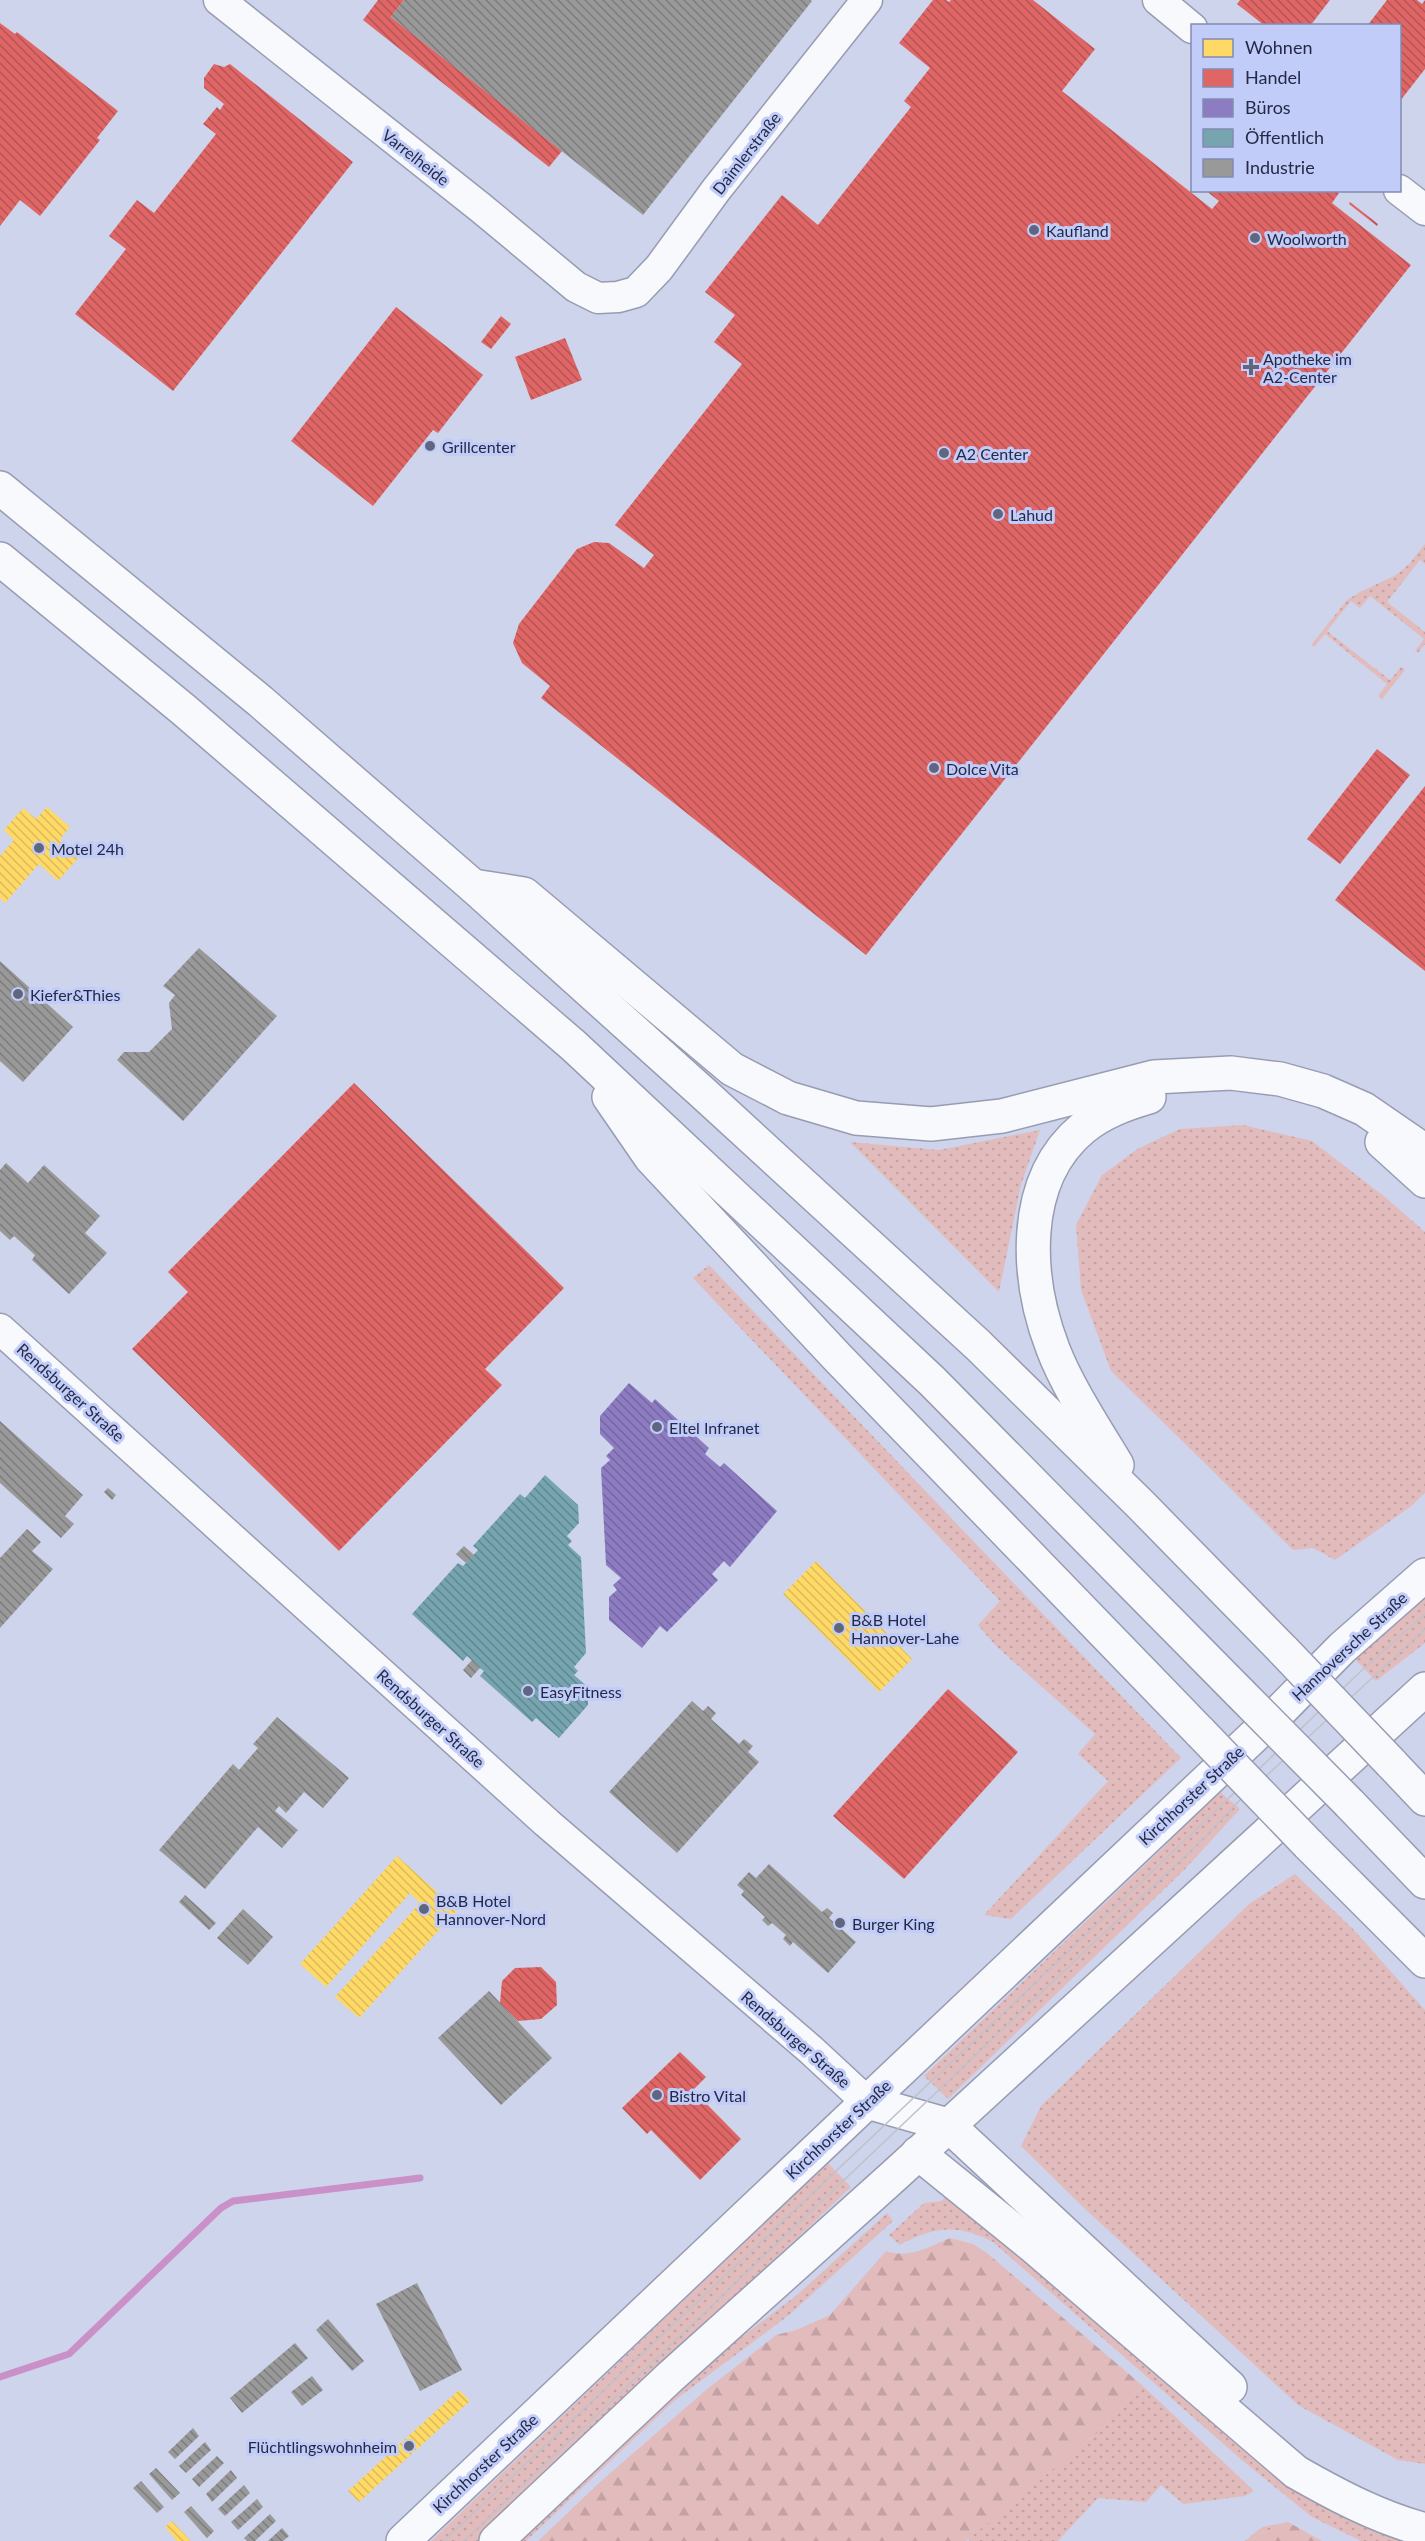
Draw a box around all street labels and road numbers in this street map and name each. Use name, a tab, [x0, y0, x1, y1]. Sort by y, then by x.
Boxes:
street label: Daimlerstraße	[708, 108, 784, 198]
street label: Varrelheide	[379, 125, 453, 189]
street label: Rendsburger Straße	[13, 1339, 129, 1445]
street label: Hannoversche Straße	[1288, 1588, 1410, 1704]
street label: Rendsburger Straße	[373, 1665, 489, 1771]
street label: Kirchhorster Straße	[1135, 1742, 1247, 1848]
street label: Rendsburger Straße	[738, 1987, 854, 2091]
street label: Kirchhorster Straße	[782, 2076, 894, 2182]
street label: Kirchhorster Straße	[429, 2410, 541, 2516]

